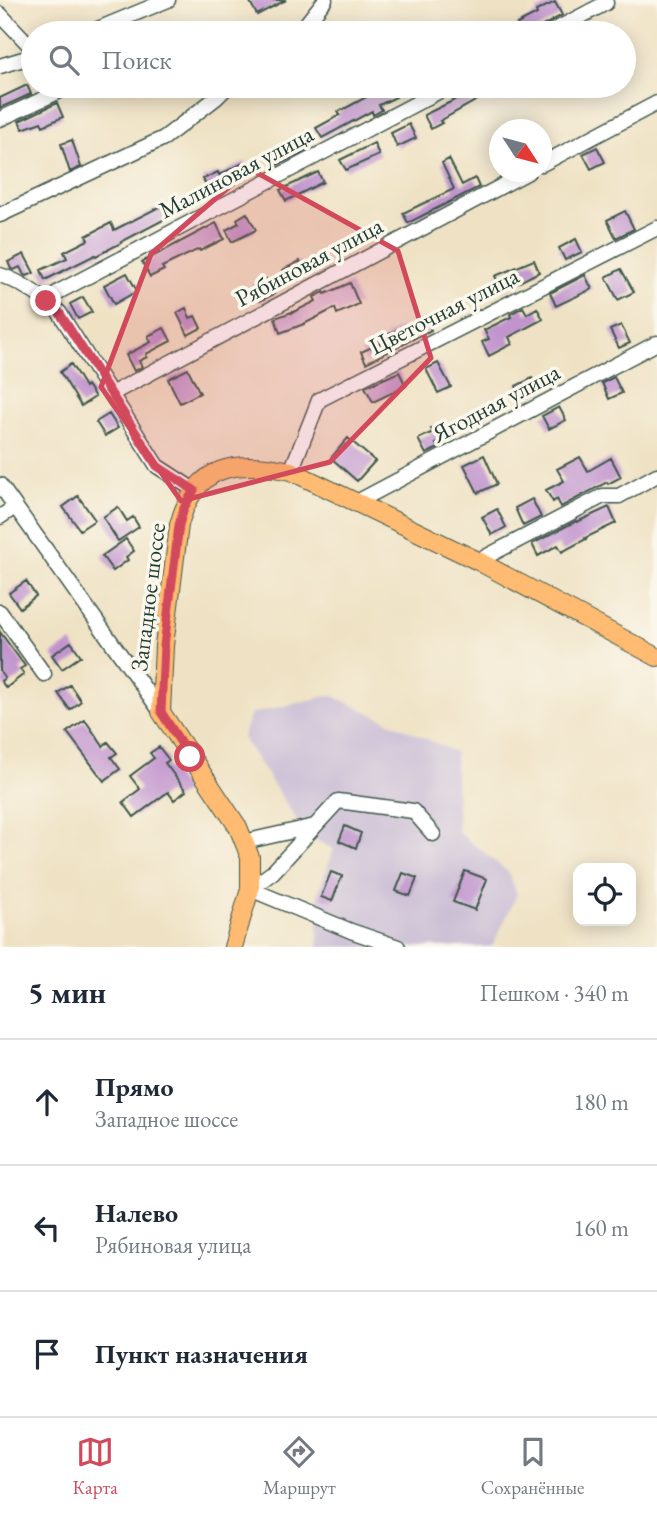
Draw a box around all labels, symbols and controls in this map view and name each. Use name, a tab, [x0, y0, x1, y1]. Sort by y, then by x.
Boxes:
search box	[21, 21, 636, 98]
icon: search	[45, 41, 83, 79]
text: Поиск	[101, 43, 172, 77]
street label: Малиновая улица	[153, 118, 319, 225]
north arrow	[489, 119, 552, 182]
street label: Рябиновая улица	[229, 209, 388, 314]
street label: Цветочная улица	[364, 259, 524, 362]
route end	[30, 285, 61, 316]
street label: Ягодная улица	[426, 356, 565, 450]
street label: Западное шоссе	[123, 521, 172, 673]
route start	[174, 741, 205, 772]
map controls	[573, 863, 636, 926]
button: locate	[573, 863, 636, 926]
text: 5 мин	[28, 973, 106, 1012]
text: Пешком · 340 m	[480, 978, 629, 1008]
text: Прямо	[95, 1070, 174, 1104]
icon: ahead	[28, 1083, 66, 1121]
text: 180 m	[573, 1087, 629, 1117]
text: Западное шоссе	[95, 1104, 238, 1134]
text: Налево	[95, 1196, 178, 1230]
icon: left	[28, 1209, 66, 1247]
text: 160 m	[573, 1213, 629, 1243]
text: Рябиновая улица	[95, 1230, 251, 1260]
icon: arrive	[28, 1335, 66, 1373]
text: Пункт назначения	[95, 1337, 308, 1371]
tab: Карта	[73, 1433, 118, 1500]
tab: Маршрут	[263, 1433, 336, 1500]
tab: Сохранённые	[481, 1433, 584, 1500]

